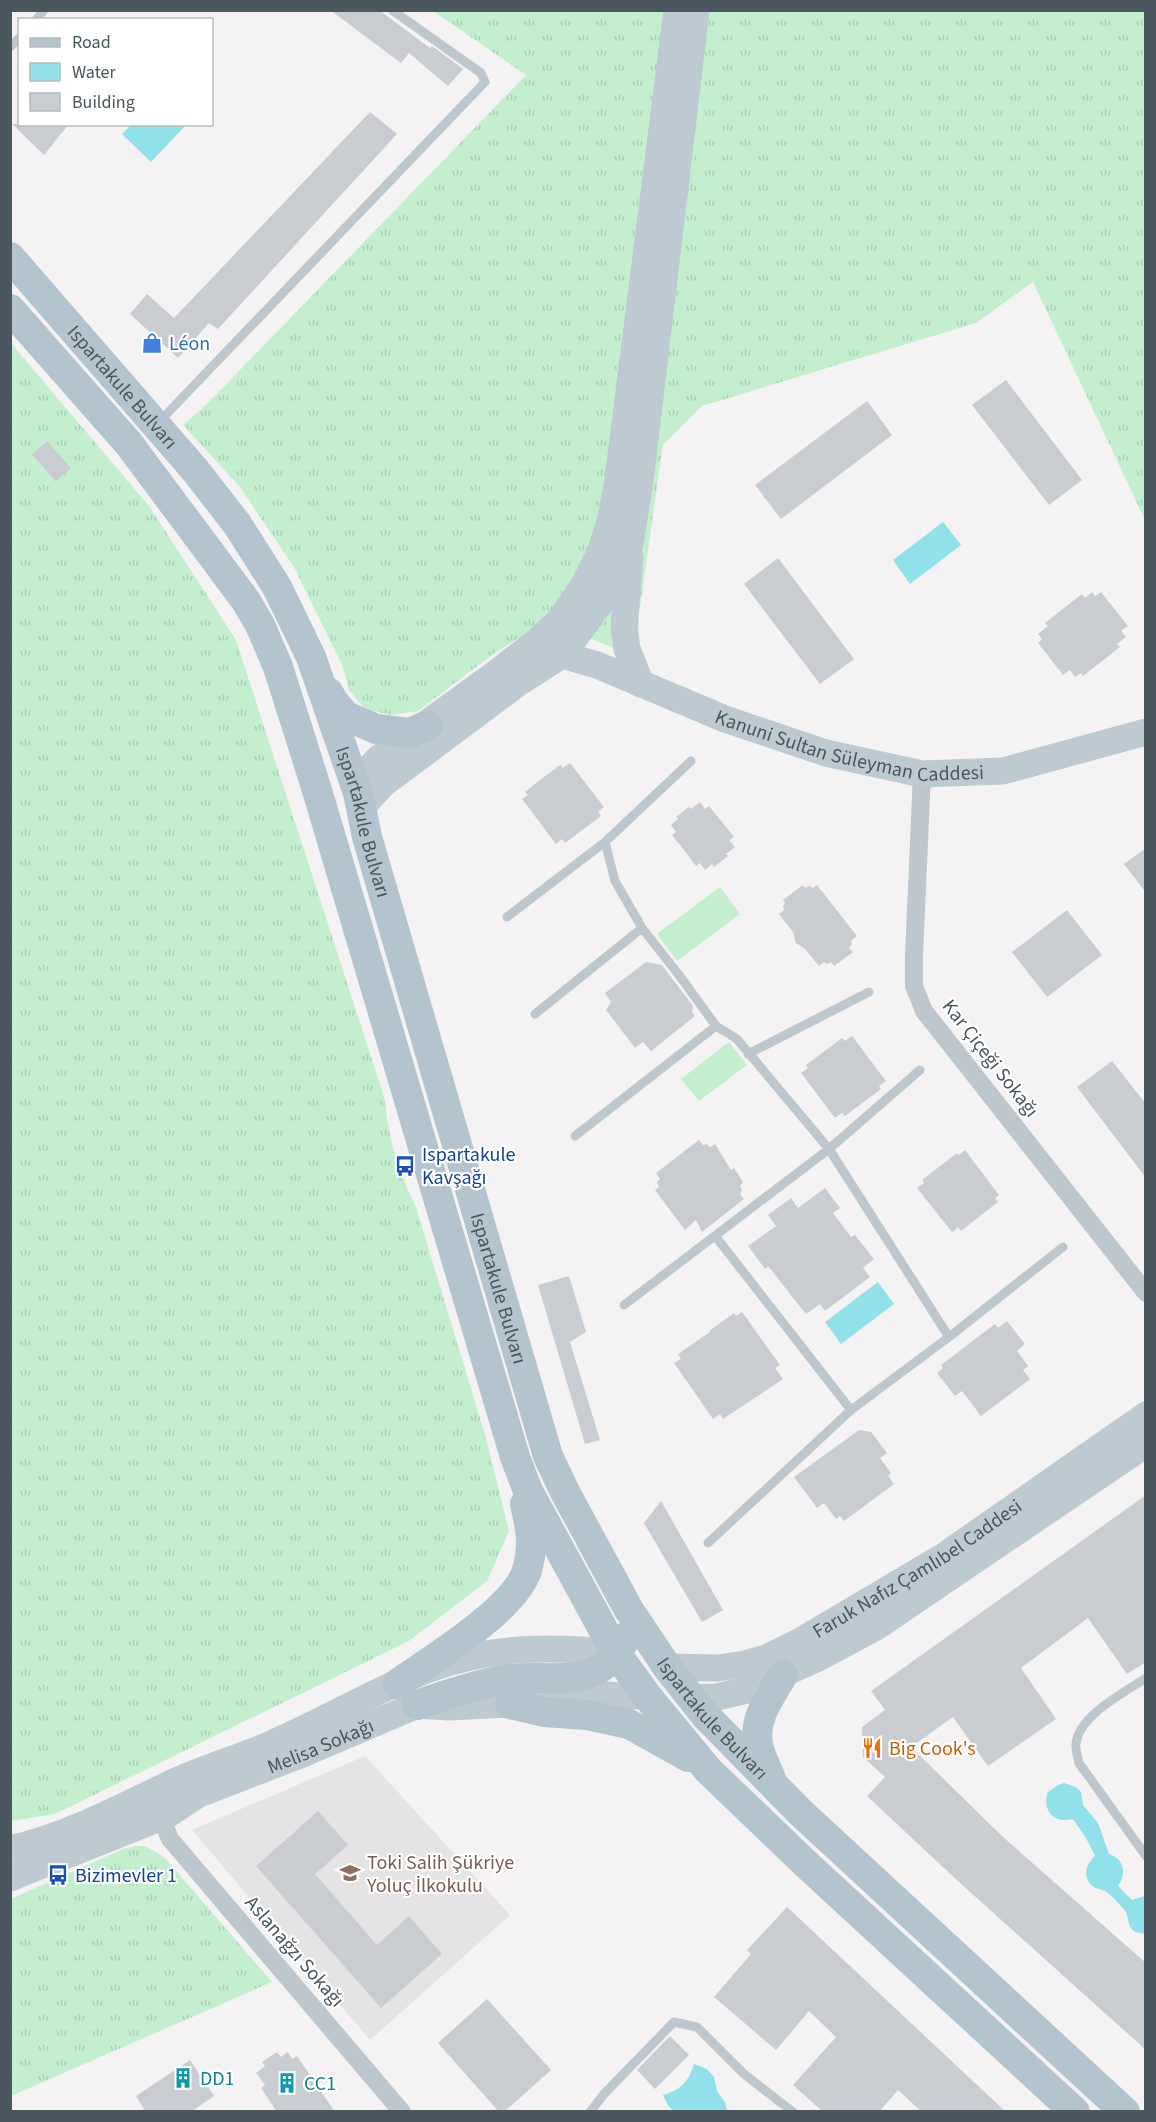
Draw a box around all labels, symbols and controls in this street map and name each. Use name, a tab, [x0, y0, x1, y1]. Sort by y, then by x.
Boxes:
legend	[18, 18, 213, 126]
text: Road	[72, 30, 111, 55]
text: Water	[72, 60, 116, 85]
text: Building	[72, 90, 135, 115]
street label: Ispartakule Bulvarı	[60, 319, 184, 456]
place label: Léon	[169, 330, 210, 358]
shop icon: Léon	[140, 331, 164, 355]
street label: Kanuni Sultan Süleyman Caddesi	[711, 703, 984, 789]
street label: Ispartakule Bulvarı	[328, 742, 397, 901]
street label: Kar Çiçeği Sokağı	[935, 994, 1045, 1123]
place label: Ispartakule Kavşağı	[422, 1141, 516, 1192]
bus stop icon: Ispartakule Kavşağı	[393, 1154, 417, 1178]
street label: Ispartakule Bulvarı	[463, 1210, 533, 1368]
street label: Faruk Nafız Çamlıbel Caddesi	[808, 1493, 1028, 1646]
street label: Ispartakule Bulvarı	[649, 1652, 774, 1787]
street label: Melisa Sokağı	[263, 1712, 379, 1781]
place label: Big Cook's	[889, 1735, 976, 1763]
restaurant icon: Big Cook's	[860, 1736, 884, 1760]
place label: Toki Salih Şükriye Yoluç İlkokulu	[366, 1849, 514, 1900]
school or university icon: Toki Salih Şükriye Yoluç İlkokulu	[338, 1861, 362, 1885]
place label: Bizimevler 1	[75, 1862, 177, 1890]
bus stop icon: Bizimevler 1	[46, 1863, 70, 1887]
street label: Aslanağzı Sokağı	[238, 1890, 351, 2013]
place label: DD1	[200, 2065, 235, 2093]
building icon: DD1	[171, 2066, 195, 2090]
place label: CC1	[304, 2070, 336, 2098]
building icon: CC1	[275, 2071, 299, 2095]

